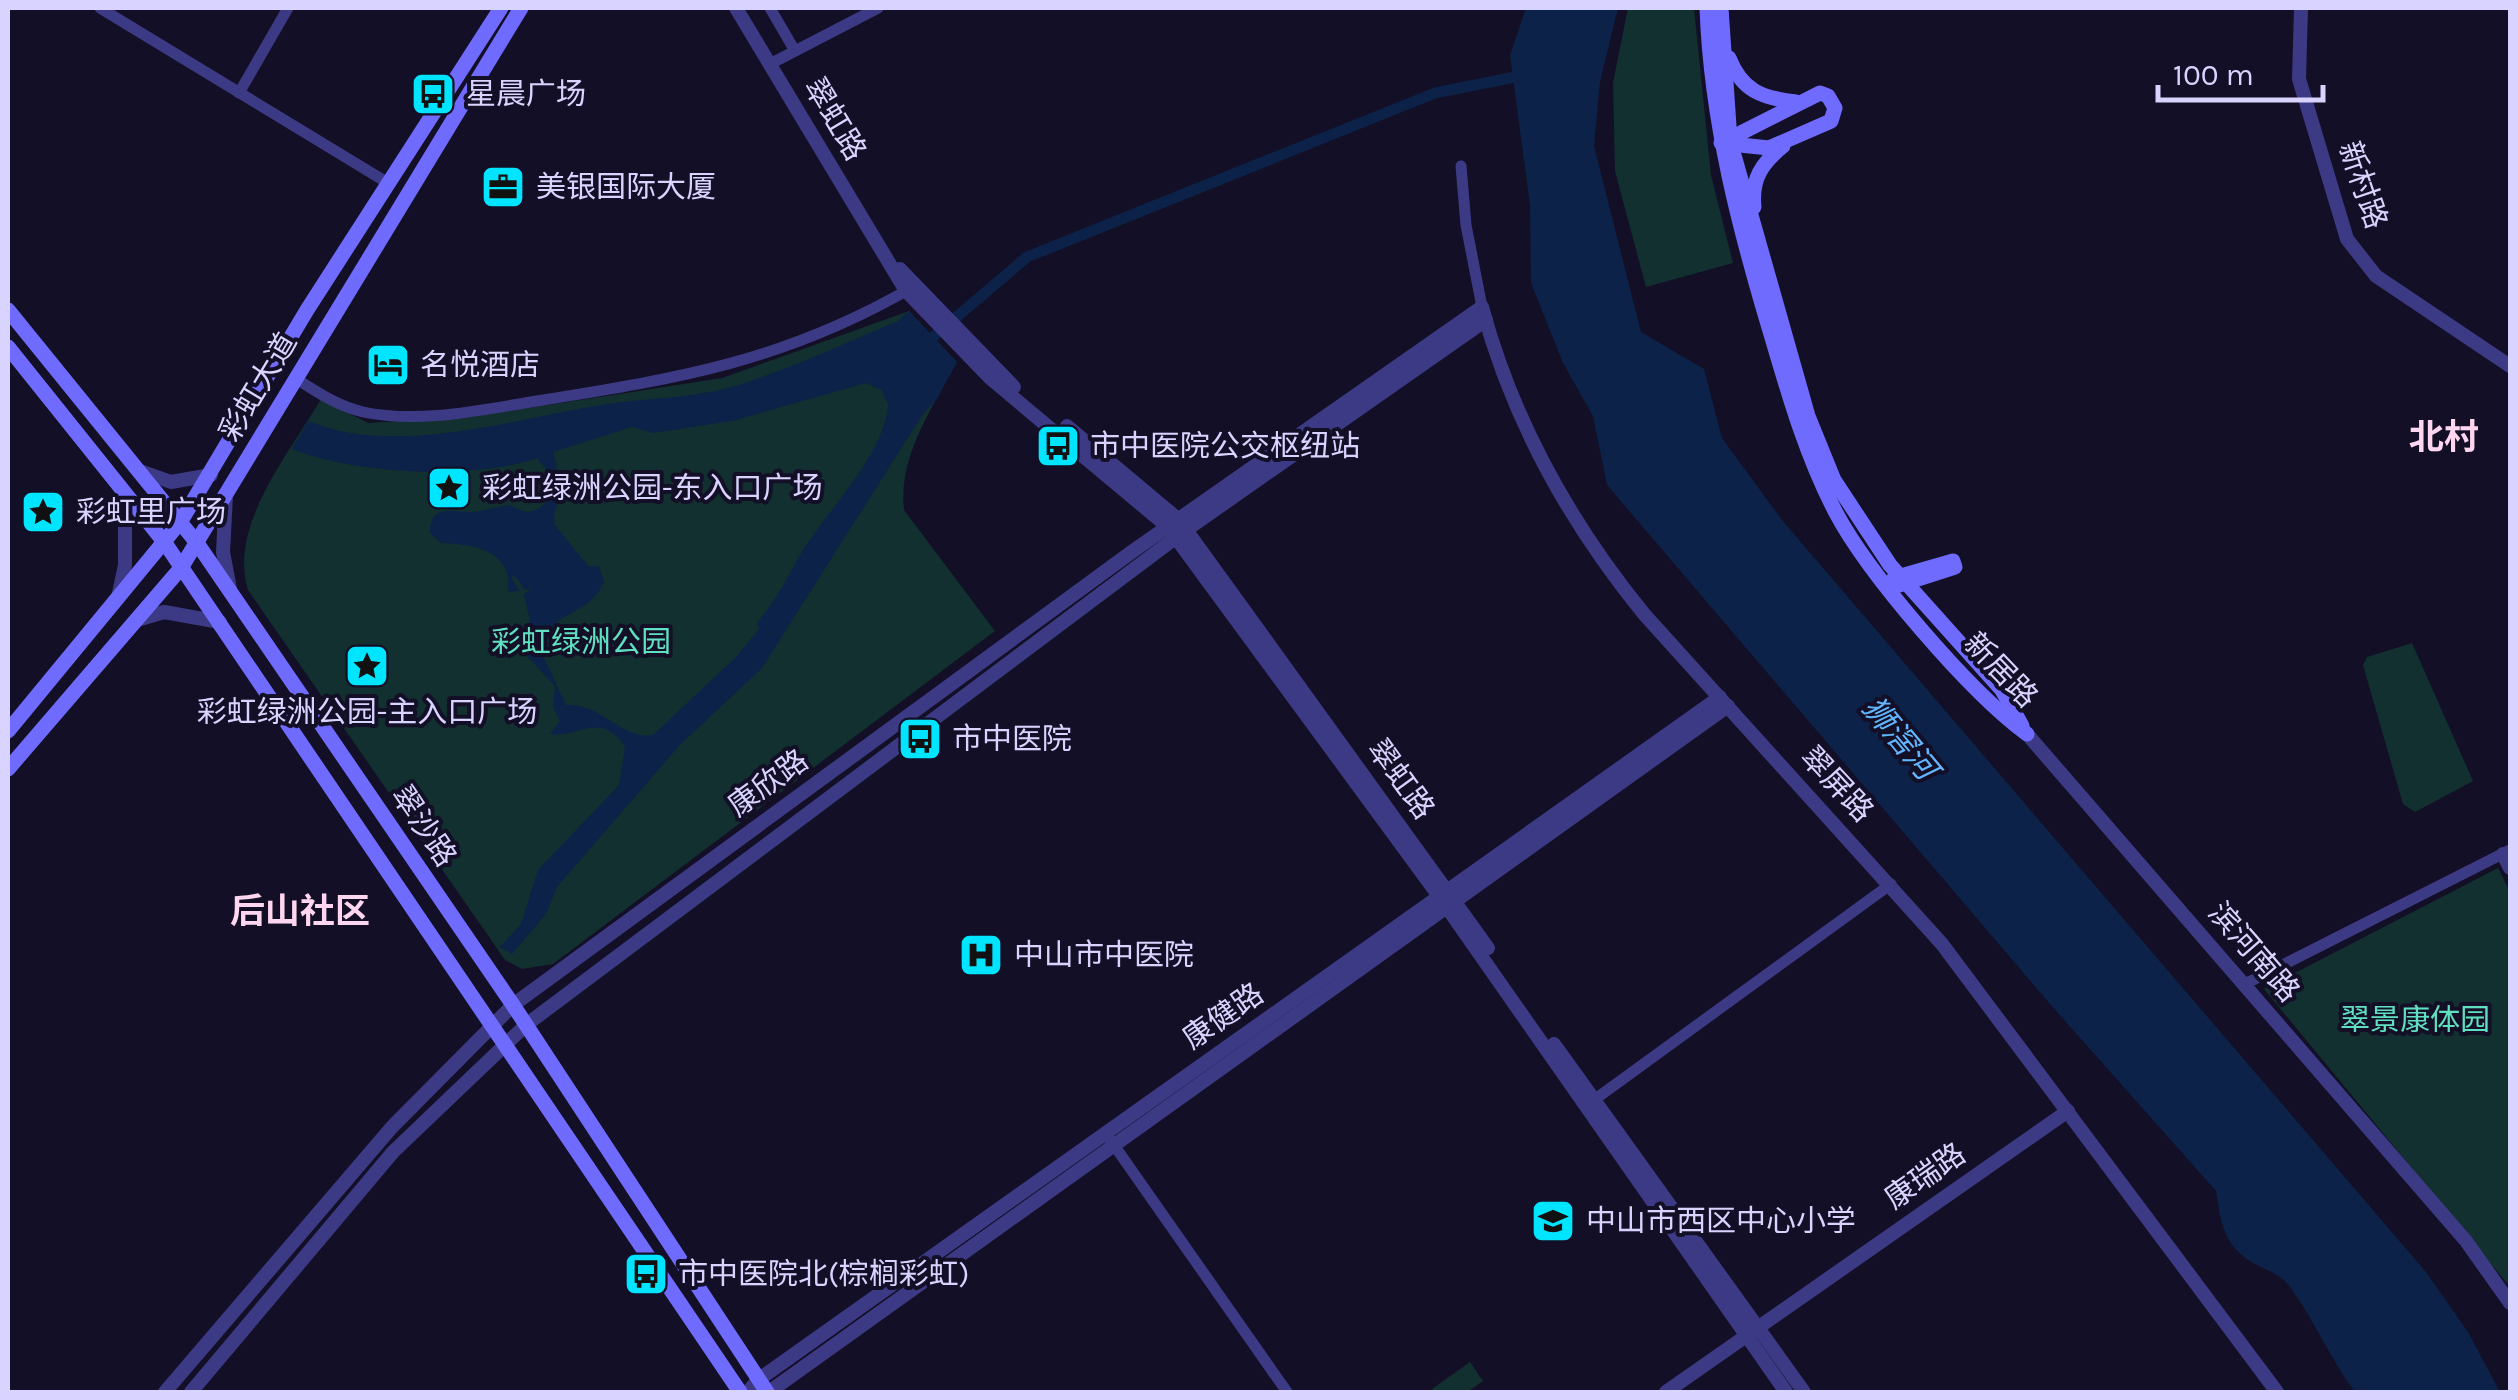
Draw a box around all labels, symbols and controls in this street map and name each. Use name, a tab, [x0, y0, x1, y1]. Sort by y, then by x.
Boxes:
scale bar	[2158, 40, 2323, 102]
text: 100 m	[2173, 57, 2254, 93]
bus stop icon: 星晨广场	[410, 71, 456, 117]
street label: 翠虹路	[796, 71, 874, 167]
place label: 星晨广场	[466, 76, 586, 112]
street label: 新村路	[2331, 137, 2395, 233]
office icon: 美银国际大厦	[480, 164, 526, 210]
place label: 美银国际大厦	[536, 169, 716, 205]
street label: 彩虹大道	[212, 326, 304, 448]
hotel icon: 名悦酒店	[365, 342, 411, 388]
place label: 名悦酒店	[420, 347, 540, 383]
district label: 北村	[2409, 417, 2479, 458]
bus stop icon: 市中医院公交枢纽站	[1035, 423, 1081, 469]
place label: 市中医院公交枢纽站	[1090, 428, 1360, 464]
place icon: 彩虹绿洲公园-东入口广场	[426, 465, 472, 511]
place label: 彩虹绿洲公园-东入口广场	[482, 470, 822, 506]
place icon: 彩虹里广场	[20, 489, 66, 535]
place label: 彩虹里广场	[76, 494, 226, 530]
park label: 彩虹绿洲公园	[491, 624, 671, 660]
street label: 新居路	[1957, 625, 2045, 715]
place icon: 彩虹绿洲公园-主入口广场	[344, 643, 390, 689]
water label: 狮滘河	[1855, 690, 1948, 792]
place label: 彩虹绿洲公园-主入口广场	[197, 694, 537, 730]
bus stop icon: 市中医院	[897, 716, 943, 762]
place label: 市中医院	[952, 721, 1072, 757]
street label: 翠虹路	[1360, 732, 1442, 826]
street label: 翠屏路	[1793, 739, 1881, 829]
street label: 康欣路	[721, 742, 815, 824]
street label: 翠沙路	[384, 779, 464, 873]
district label: 后山社区	[230, 891, 370, 932]
street label: 滨河南路	[2201, 895, 2307, 1009]
hospital icon: 中山市中医院	[958, 932, 1004, 978]
place label: 中山市中医院	[1014, 937, 1194, 973]
street label: 康健路	[1176, 975, 1270, 1057]
park label: 翠景康体园	[2340, 1002, 2490, 1038]
street label: 康瑞路	[1878, 1135, 1972, 1217]
school or university icon: 中山市西区中心小学	[1530, 1198, 1576, 1244]
place label: 中山市西区中心小学	[1586, 1203, 1856, 1239]
bus stop icon: 市中医院北(棕榈彩虹)	[623, 1251, 669, 1297]
place label: 市中医院北(棕榈彩虹)	[678, 1256, 969, 1292]

